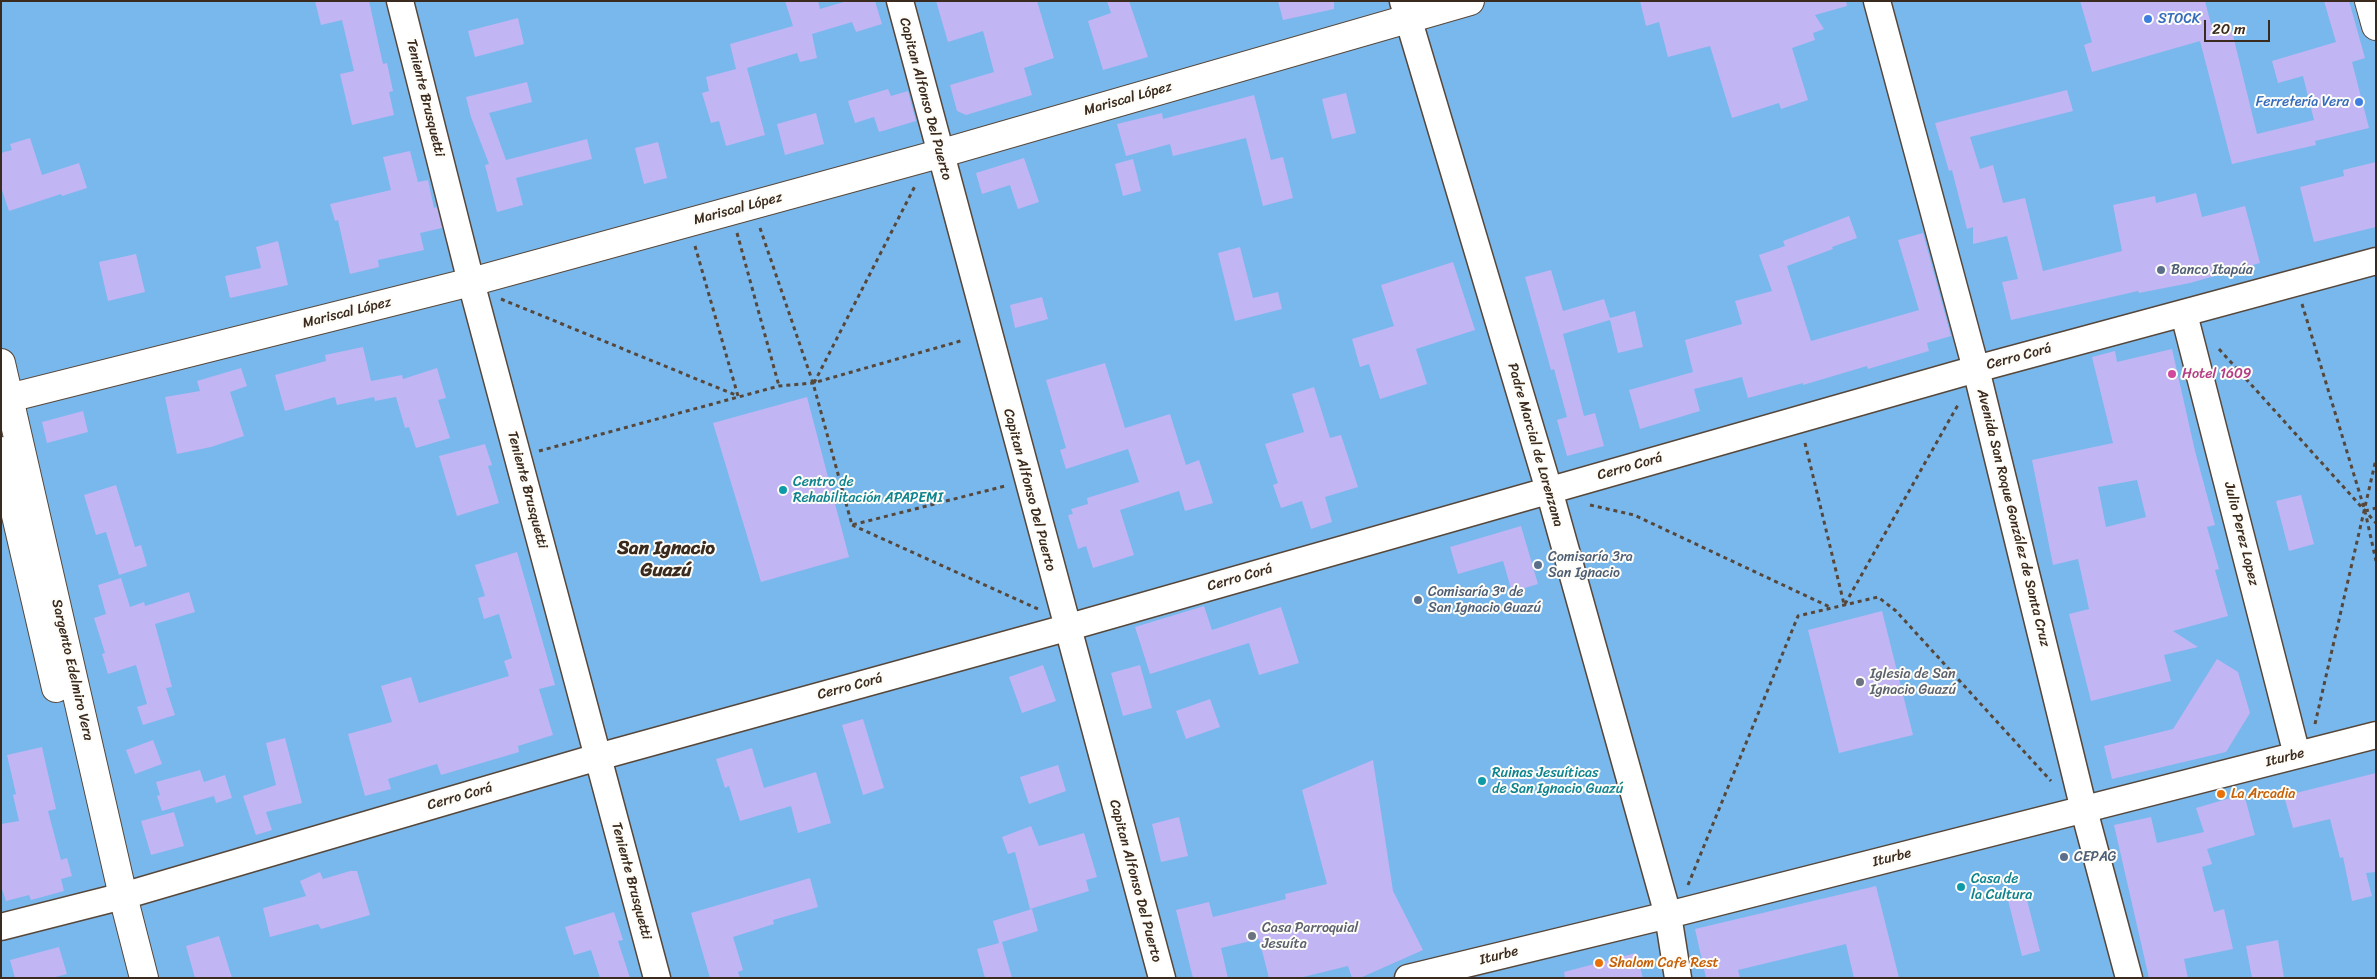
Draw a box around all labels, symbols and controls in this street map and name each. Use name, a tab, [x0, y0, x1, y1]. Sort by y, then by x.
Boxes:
scale bar	[2207, 10, 2273, 42]
place label: STOCK	[2158, 11, 2200, 27]
marker: STOCK	[2142, 13, 2154, 25]
street label: Capitan Alfonso Del Puerto	[895, 16, 955, 182]
text: 20 m	[2212, 16, 2246, 42]
street label: Teniente Brusquetti	[402, 37, 448, 159]
street label: Mariscal López	[1082, 78, 1174, 120]
place label: Ferretería Vera	[2256, 94, 2349, 110]
marker: Ferretería Vera	[2353, 96, 2365, 108]
street label: Mariscal López	[692, 189, 784, 229]
place label: Banco Itapúa	[2171, 262, 2253, 278]
marker: Banco Itapúa	[2155, 264, 2167, 276]
street label: Mariscal López	[301, 294, 393, 332]
street label: Cerro Corá	[1985, 340, 2053, 374]
street label: Padre Marcial de Lorenzana	[1504, 361, 1566, 529]
place label: Hotel 1609	[2182, 366, 2251, 382]
marker: Hotel 1609	[2166, 368, 2178, 380]
street label: Avenida San Roque González de Santa Cruz	[1973, 387, 2053, 649]
street label: Capitan Alfonso Del Puerto	[999, 407, 1059, 573]
street label: Teniente Brusquetti	[503, 429, 551, 551]
street label: Cerro Corá	[1596, 450, 1664, 484]
place label: Centro de Rehabilitación APAPEMI	[793, 474, 943, 507]
street label: Julio Perez Lopez	[2220, 480, 2262, 588]
marker: Centro de Rehabilitación APAPEMI	[777, 484, 789, 496]
district label: San Ignacio Guazú	[617, 538, 715, 582]
place label: Comisaría 3ra San Ignacio	[1548, 549, 1633, 582]
marker: Comisaría 3ra San Ignacio	[1532, 559, 1544, 571]
street label: Cerro Corá	[1206, 561, 1274, 595]
place label: Comisaría 3ª de San Ignacio Guazú	[1428, 584, 1541, 616]
marker: Comisaría 3ª de San Ignacio Guazú	[1412, 594, 1424, 606]
street label: Sargento Edelmiro Vera	[48, 598, 96, 742]
place label: Iglesia de San Ignacio Guazú	[1870, 666, 1956, 699]
street label: Cerro Corá	[816, 670, 884, 704]
marker: Iglesia de San Ignacio Guazú	[1854, 676, 1866, 688]
street label: Iturbe	[2264, 745, 2306, 771]
place label: Ruinas Jesuíticas de San Ignacio Guazú	[1492, 765, 1623, 798]
marker: Ruinas Jesuíticas de San Ignacio Guazú	[1476, 775, 1488, 787]
street label: Cerro Corá	[426, 780, 494, 814]
place label: La Arcadia	[2231, 786, 2295, 802]
marker: La Arcadia	[2215, 788, 2227, 800]
street label: Capitan Alfonso Del Puerto	[1105, 798, 1165, 964]
street label: Teniente Brusquetti	[607, 820, 655, 942]
street label: Iturbe	[1871, 845, 1913, 871]
place label: CEPAG	[2074, 849, 2117, 865]
marker: CEPAG	[2058, 851, 2070, 863]
place label: Casa de la Cultura	[1971, 871, 2032, 904]
marker: Casa de la Cultura	[1955, 881, 1967, 893]
place label: Casa Parroquial Jesuíta	[1262, 920, 1358, 952]
marker: Casa Parroquial Jesuíta	[1246, 930, 1258, 942]
street label: Iturbe	[1478, 943, 1520, 969]
place label: Shalom Cafe Rest	[1609, 955, 1719, 971]
marker: Shalom Cafe Rest	[1593, 957, 1605, 969]

